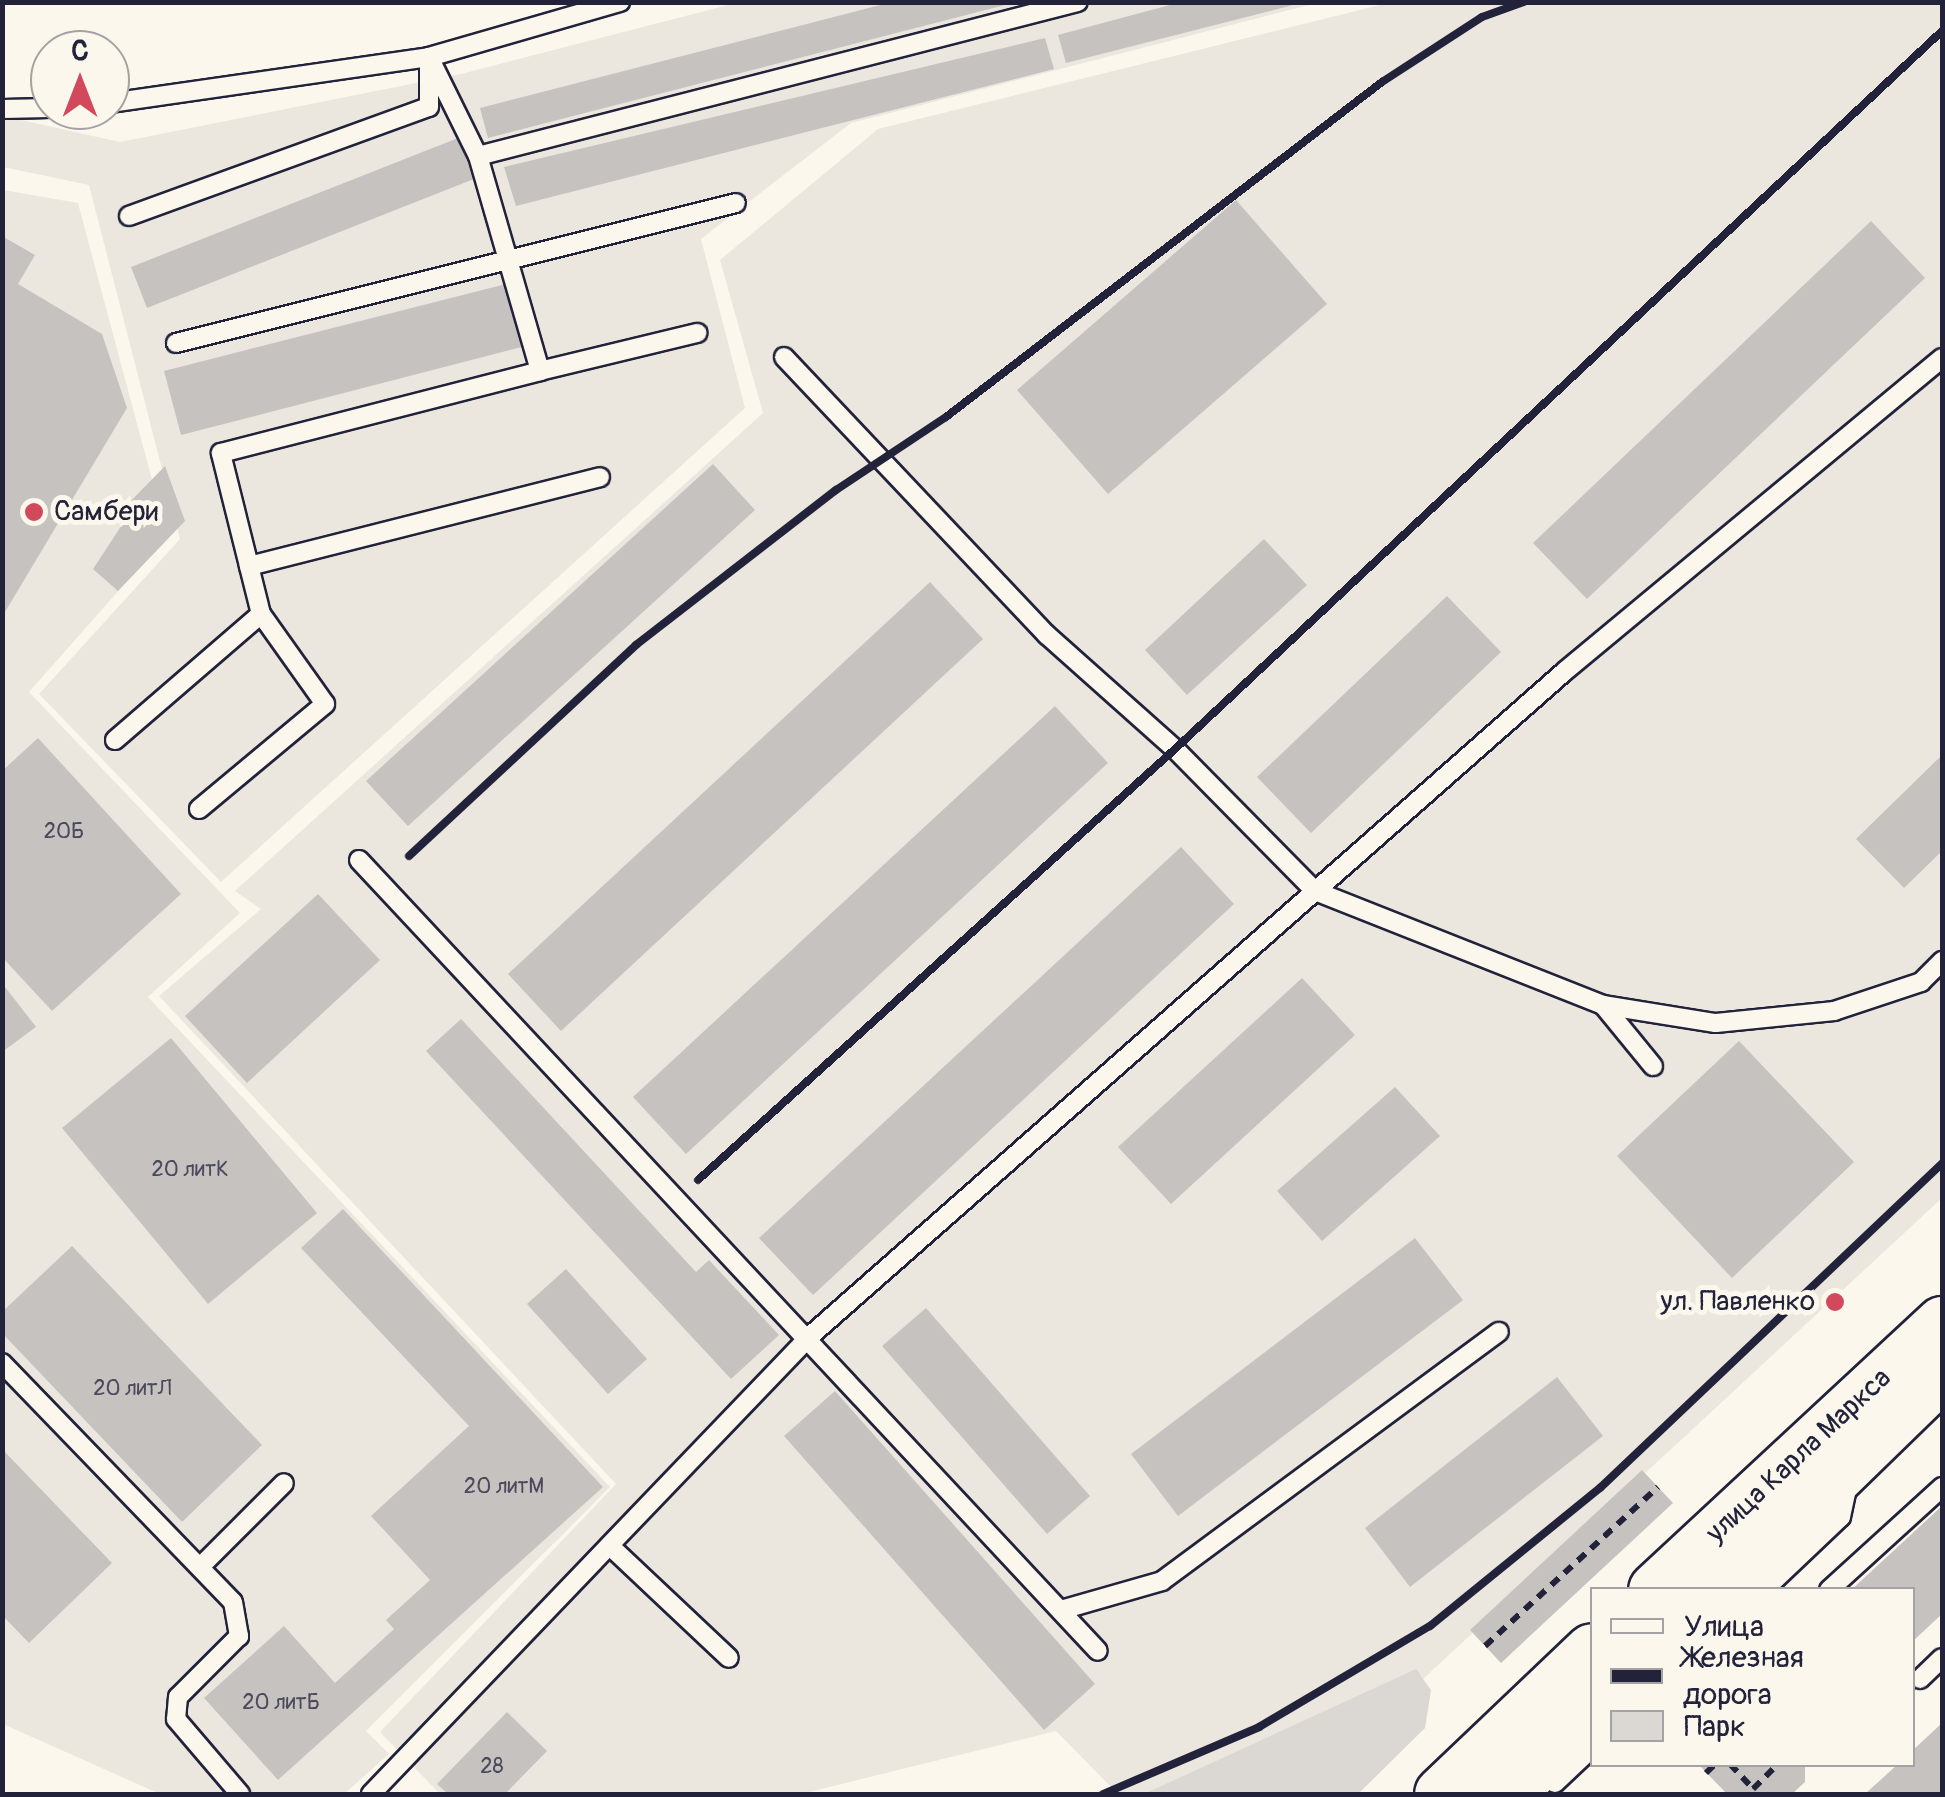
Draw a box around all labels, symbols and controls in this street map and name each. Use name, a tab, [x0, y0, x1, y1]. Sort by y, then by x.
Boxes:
north arrow	[30, 30, 130, 130]
text: С	[71, 34, 89, 69]
place label: Самбери	[54, 495, 158, 529]
marker: Самбери	[23, 501, 45, 523]
house number: 20Б	[44, 819, 84, 845]
house number: 20 литК	[151, 1157, 229, 1183]
place label: ул. Павленко	[1661, 1285, 1815, 1319]
marker: ул. Павленко	[1824, 1291, 1846, 1313]
street label: улица Карла Маркса	[1700, 1362, 1898, 1550]
house number: 20 литЛ	[93, 1376, 171, 1402]
house number: 20 литМ	[464, 1474, 544, 1500]
legend	[1590, 1587, 1915, 1767]
text: Улица	[1684, 1608, 1764, 1645]
text: Железная дорога	[1683, 1639, 1804, 1713]
house number: 20 литБ	[242, 1690, 320, 1716]
text: Парк	[1684, 1708, 1746, 1745]
house number: 28	[480, 1754, 504, 1780]

